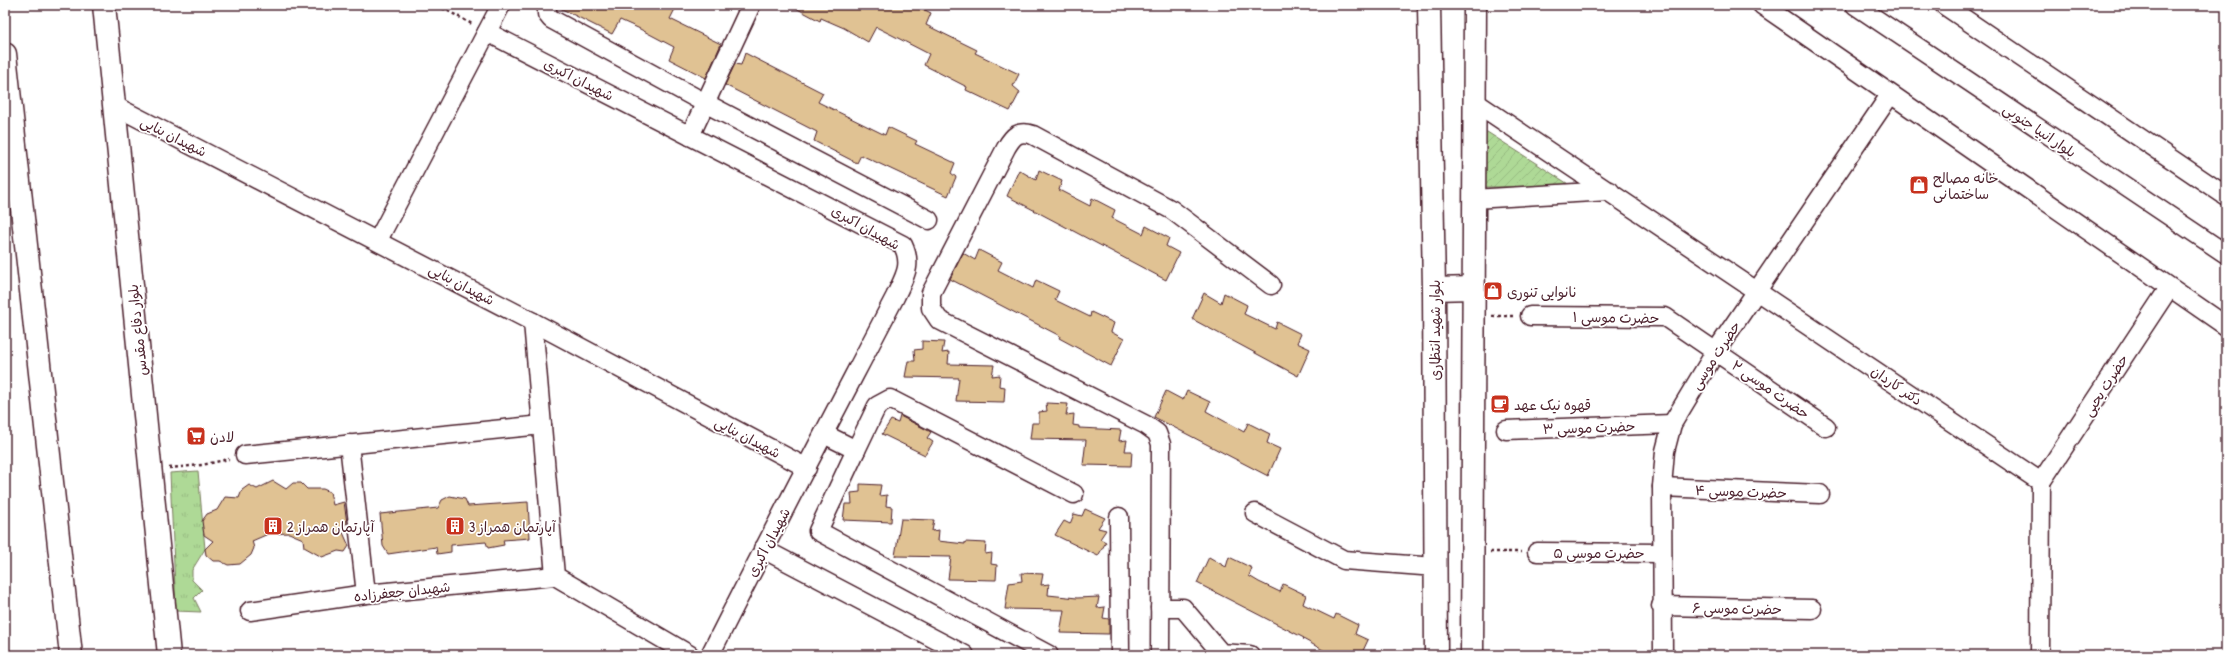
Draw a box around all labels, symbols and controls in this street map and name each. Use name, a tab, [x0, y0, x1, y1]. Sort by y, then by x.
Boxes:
street label: شهیدان اکبری	[541, 53, 617, 105]
street label: بلوار انبیا جنوبی	[1999, 99, 2080, 162]
street label: شهیدان بنایی	[138, 111, 210, 161]
place label: خانه مصالح ساختمانی	[1933, 168, 1999, 203]
shop icon: خانه مصالح ساختمانی	[1908, 174, 1930, 196]
street label: شهیدان اکبری	[828, 200, 904, 254]
street label: شهیدان بنایی	[426, 259, 498, 309]
street label: بلوار شهید انتظاری	[1425, 280, 1444, 380]
shop icon: نانوایی تنوری	[1482, 280, 1504, 302]
place label: نانوایی تنوری	[1507, 282, 1577, 302]
street label: بلوار دفاع مقدس	[123, 283, 153, 377]
street label: حضرت موسی ۱	[1572, 307, 1660, 327]
street label: حضرت موسی	[1686, 317, 1744, 393]
street label: حضرت یحیی	[2078, 350, 2132, 420]
street label: حضرت موسی ۲	[1728, 355, 1814, 423]
street label: دکتر کاردان	[1868, 361, 1926, 409]
cafe icon: قهوه نیک عهد	[1489, 393, 1511, 415]
place label: قهوه نیک عهد	[1514, 395, 1591, 415]
street label: شهیدان بنایی	[712, 412, 784, 462]
street label: حضرت موسی ۳	[1542, 416, 1636, 438]
supermarket icon: لادن	[185, 425, 207, 447]
place label: لادن	[210, 427, 234, 446]
street label: حضرت موسی ۴	[1695, 480, 1787, 502]
street label: شهیدان اکبری	[742, 504, 794, 580]
building icon: آپارتمان همراز 2	[262, 515, 284, 537]
building icon: آپارتمان همراز 3	[444, 515, 466, 537]
place label: آپارتمان همراز 2	[287, 517, 375, 537]
place label: آپارتمان همراز 3	[469, 517, 556, 537]
street label: حضرت موسی ۵	[1553, 543, 1645, 562]
street label: شهیدان جعفرزاده	[353, 576, 451, 606]
street label: حضرت موسی ۶	[1692, 598, 1782, 618]

